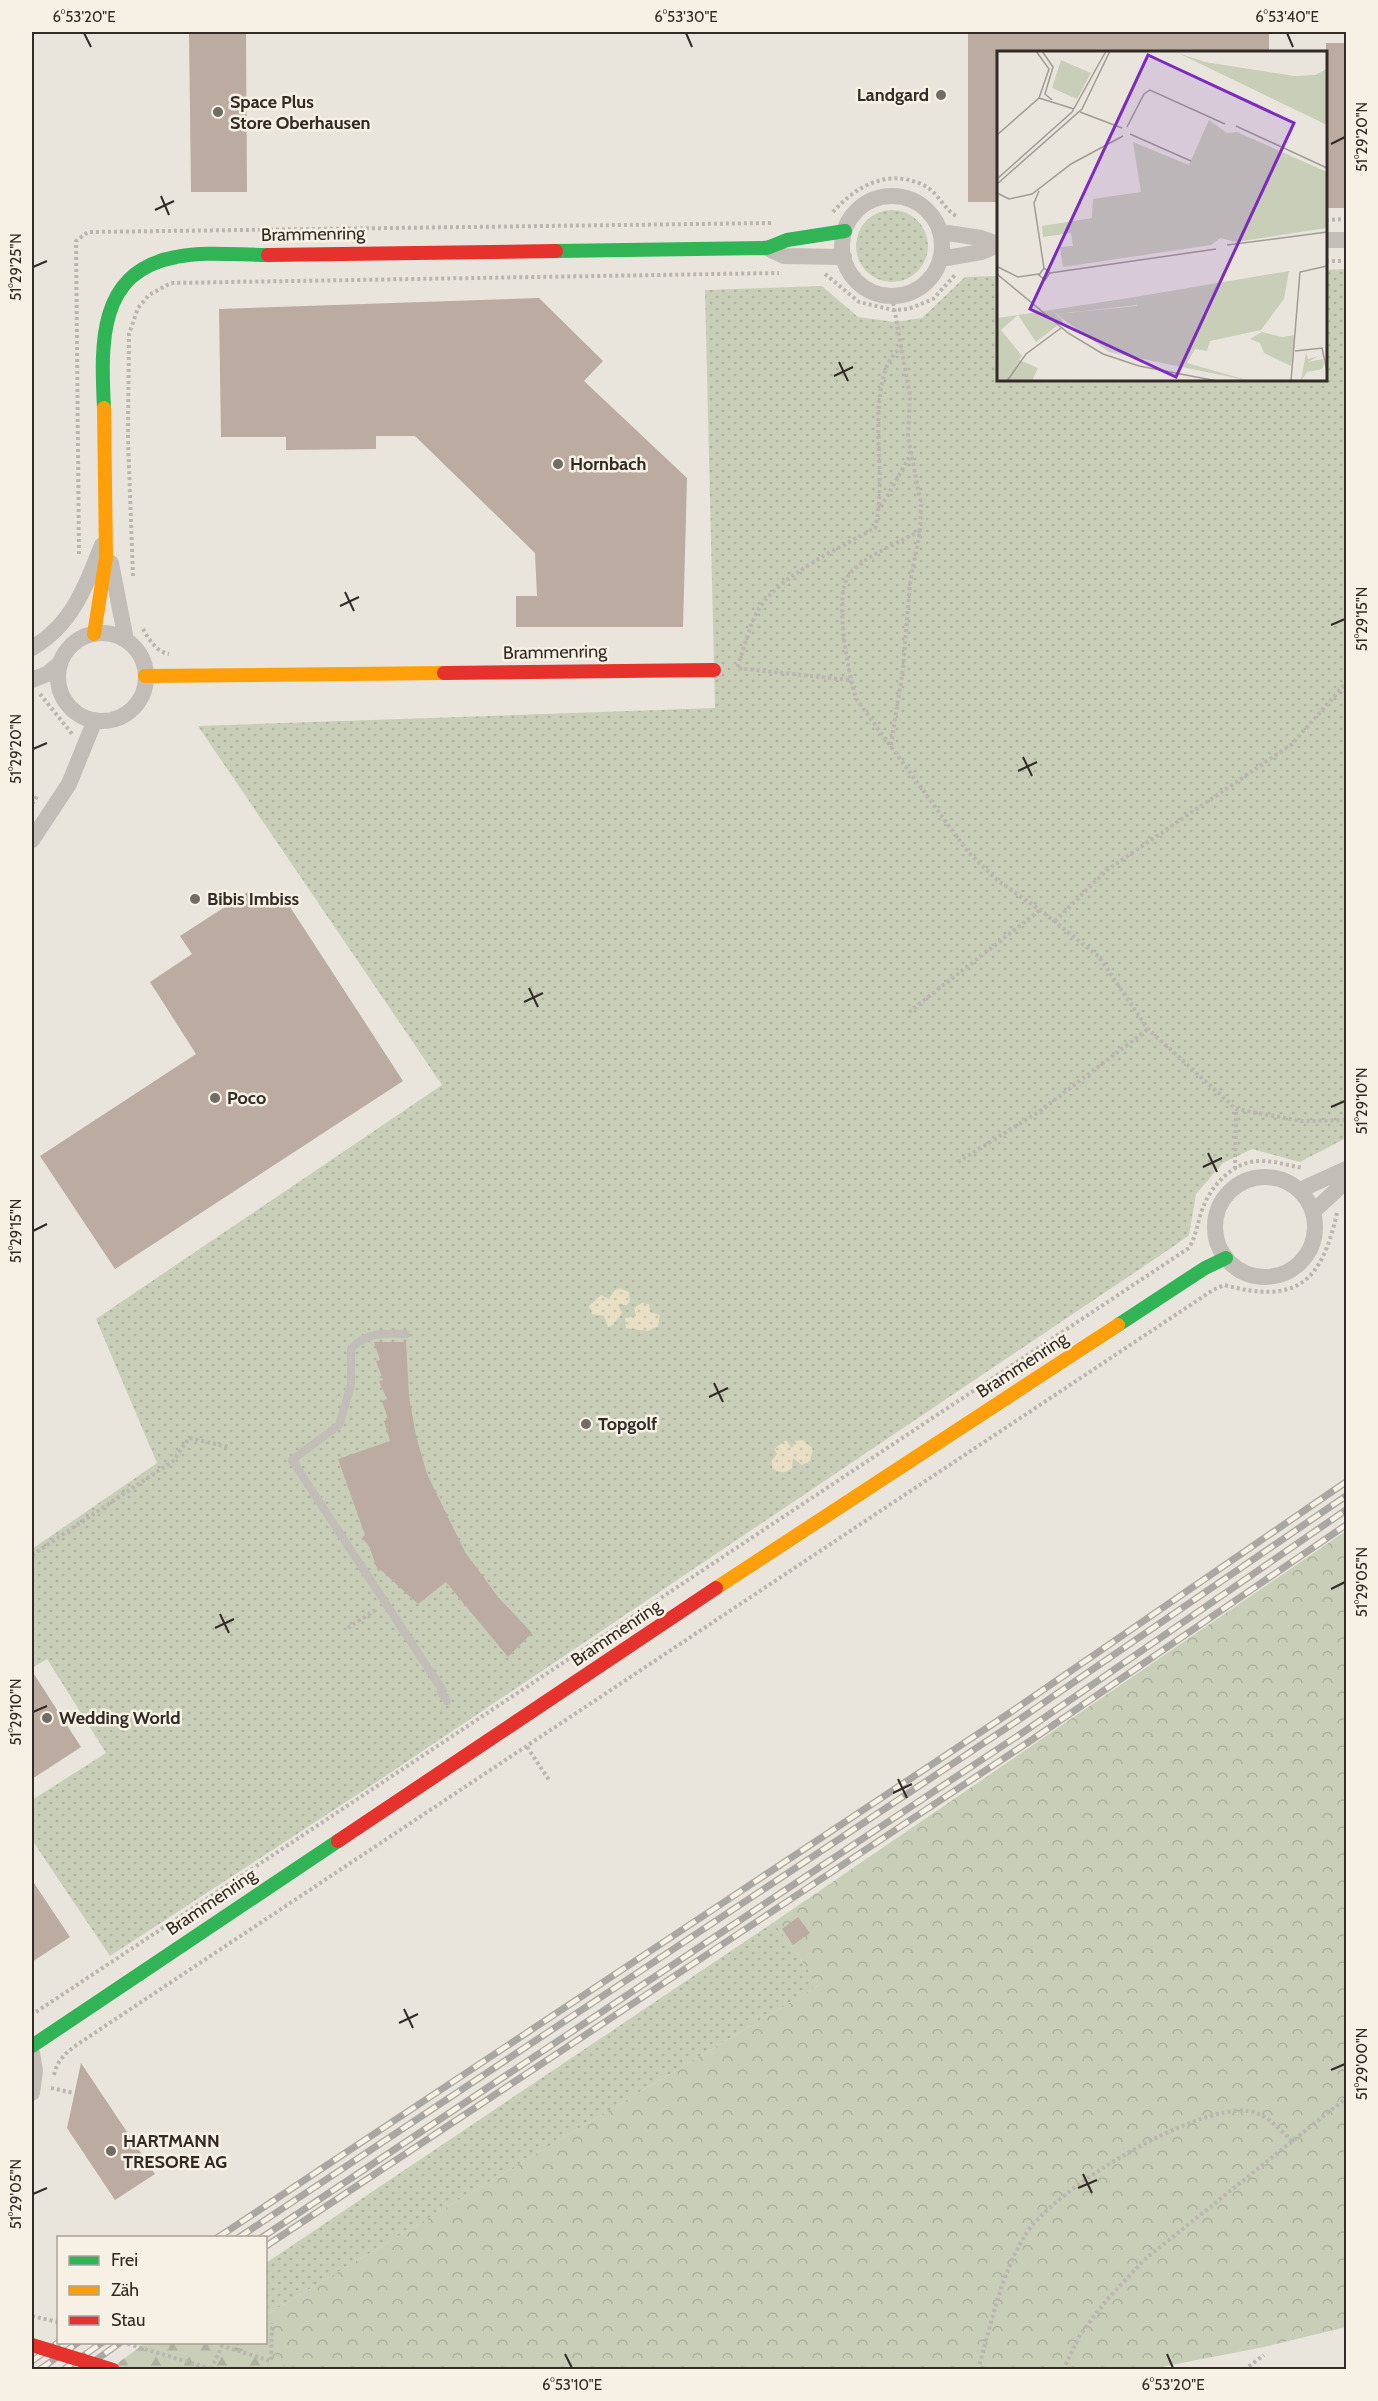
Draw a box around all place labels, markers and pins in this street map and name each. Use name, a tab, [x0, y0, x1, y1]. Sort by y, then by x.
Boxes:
place label: Landgard	[857, 84, 929, 106]
marker: Landgard	[934, 88, 948, 102]
place label: Space Plus Store Oberhausen	[230, 91, 370, 134]
marker: Space Plus Store Oberhausen	[211, 105, 225, 119]
place label: Hornbach	[570, 453, 646, 475]
marker: Hornbach	[551, 457, 565, 471]
place label: Bibis Imbiss	[207, 888, 300, 910]
marker: Bibis Imbiss	[188, 892, 202, 906]
place label: Poco	[227, 1087, 266, 1109]
marker: Poco	[208, 1091, 222, 1105]
place label: Topgolf	[598, 1413, 657, 1435]
marker: Topgolf	[579, 1417, 593, 1431]
place label: Wedding World	[59, 1707, 181, 1729]
marker: Wedding World	[40, 1711, 54, 1725]
place label: HARTMANN TRESORE AG	[123, 2130, 227, 2173]
marker: HARTMANN TRESORE AG	[104, 2144, 118, 2158]

